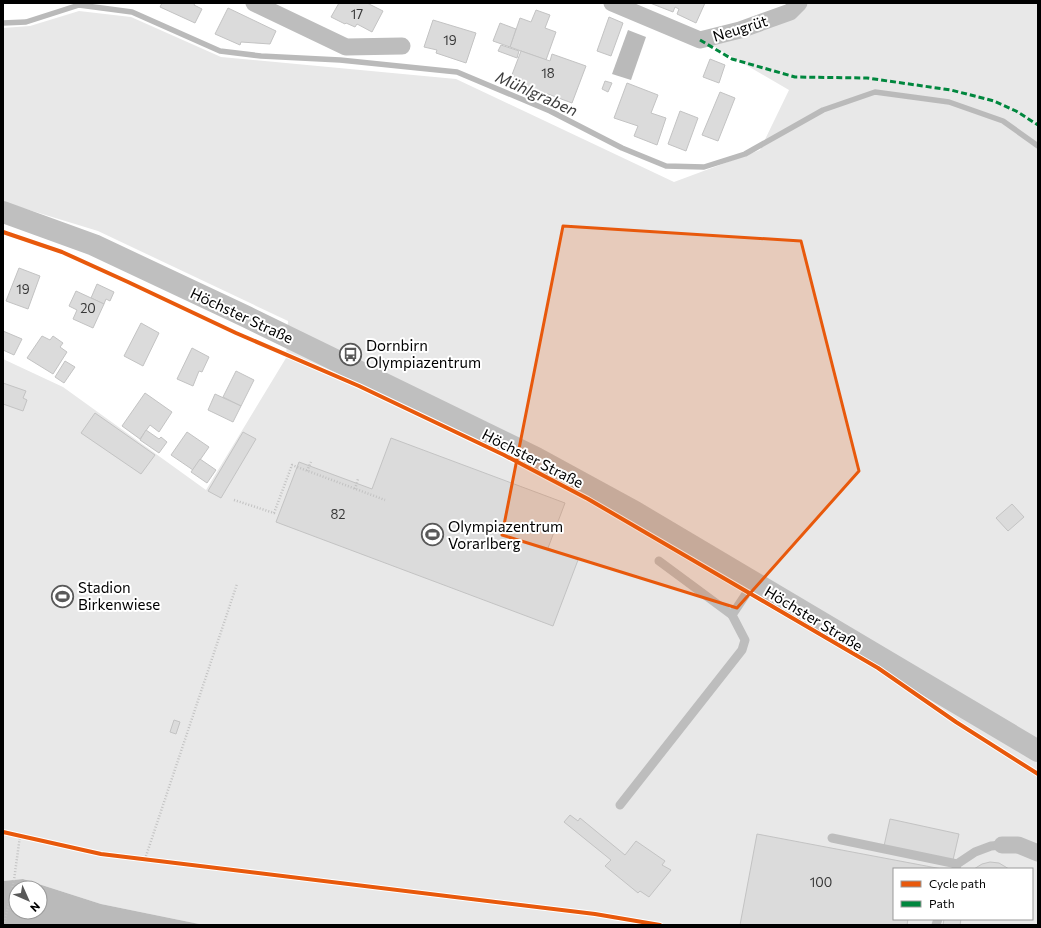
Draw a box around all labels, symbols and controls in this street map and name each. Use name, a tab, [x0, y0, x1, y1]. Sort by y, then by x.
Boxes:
house number: 17	[351, 6, 363, 22]
street label: Neugrüt	[710, 11, 770, 45]
house number: 19	[443, 32, 457, 48]
house number: 18	[541, 65, 555, 81]
water label: Mühlgraben	[493, 66, 581, 120]
house number: 19	[16, 281, 30, 297]
street label: Höchster Straße	[188, 283, 296, 347]
house number: 20	[80, 300, 96, 316]
place label: Dornbirn Olympiazentrum	[366, 336, 481, 371]
bus stop icon: Dornbirn Olympiazentrum	[338, 341, 364, 367]
street label: Höchster Straße	[479, 425, 587, 491]
house number: 82	[330, 506, 346, 522]
place label: Olympiazentrum Vorarlberg	[448, 517, 563, 552]
sports icon: Olympiazentrum Vorarlberg	[419, 522, 445, 548]
place label: Stadion Birkenwiese	[78, 578, 160, 613]
street label: Höchster Straße	[762, 582, 866, 654]
sports icon: Stadion Birkenwiese	[49, 583, 75, 609]
legend	[893, 868, 1033, 920]
house number: 100	[810, 874, 832, 890]
text: Cycle path	[929, 876, 986, 890]
north arrow	[8, 880, 48, 920]
text: Path	[929, 896, 955, 910]
text: N	[28, 900, 43, 915]

